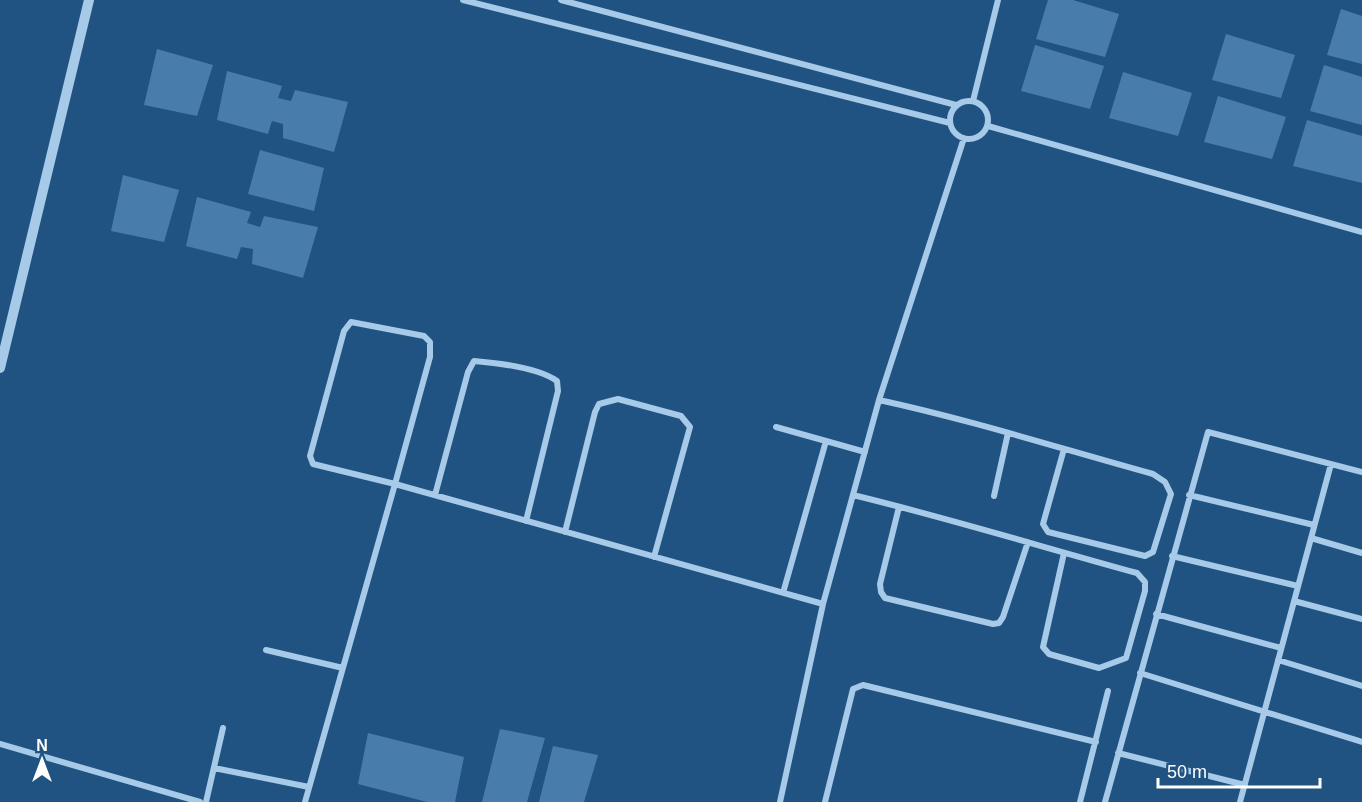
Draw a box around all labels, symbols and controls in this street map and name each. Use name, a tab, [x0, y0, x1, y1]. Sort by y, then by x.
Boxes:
north arrow	[12, 730, 72, 790]
text: N	[36, 737, 48, 754]
scale bar	[1158, 751, 1320, 789]
text: 50 m	[1167, 762, 1207, 782]

